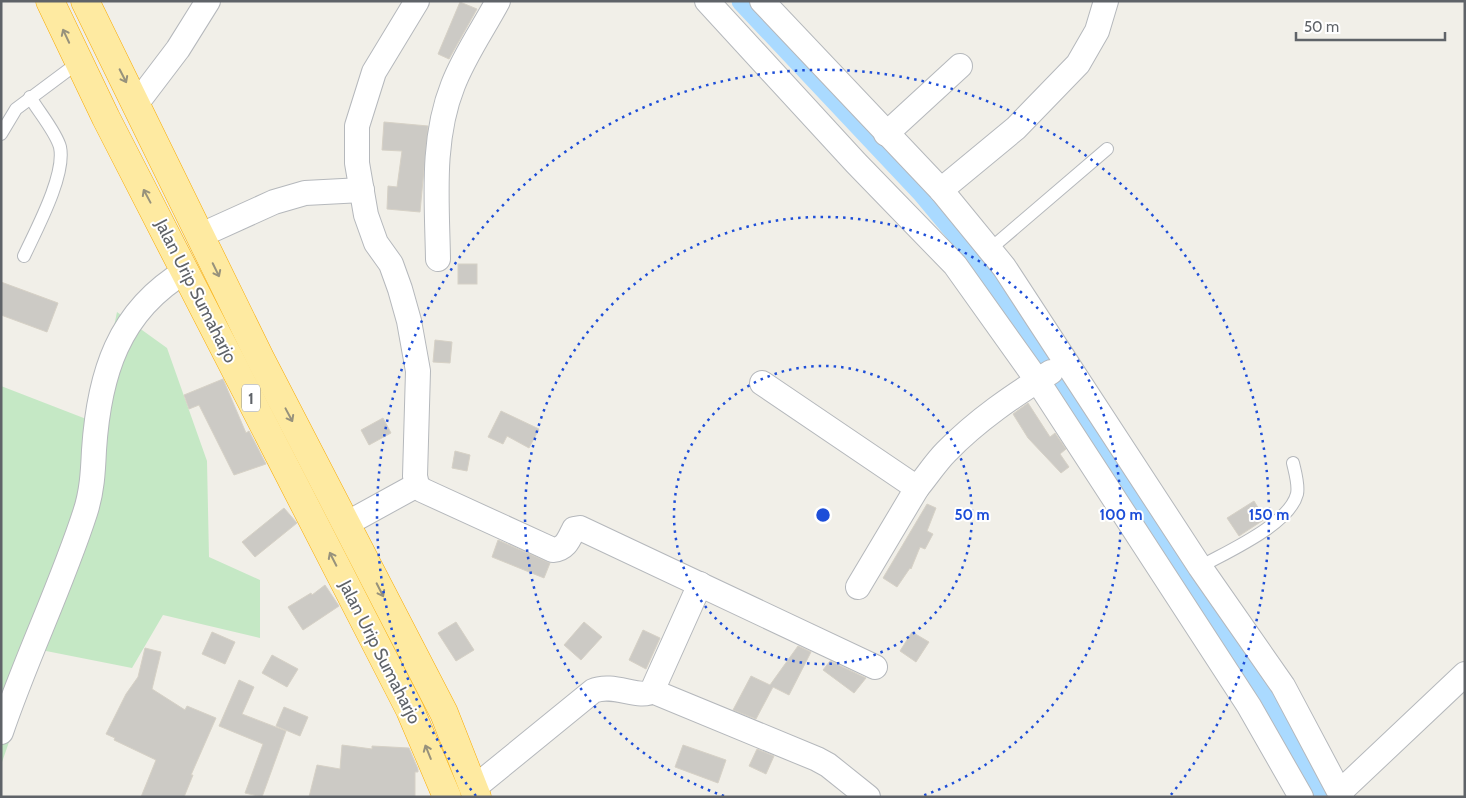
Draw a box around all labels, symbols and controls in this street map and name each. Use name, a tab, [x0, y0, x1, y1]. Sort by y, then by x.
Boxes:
scale bar	[1296, 10, 1445, 42]
text: 50 m	[1304, 18, 1339, 36]
one-way arrow	[61, 28, 71, 43]
one-way arrow	[119, 68, 128, 83]
one-way arrow	[142, 189, 152, 204]
street label: Jalan Urip Sumaharjo	[150, 215, 242, 367]
one-way arrow	[212, 262, 221, 277]
road number: 1	[242, 384, 260, 412]
one-way arrow	[285, 407, 294, 422]
centre of rings	[814, 506, 832, 524]
text: 50 m	[954, 506, 990, 524]
text: 100 m	[1099, 506, 1143, 524]
text: 150 m	[1249, 506, 1289, 524]
one-way arrow	[328, 552, 337, 567]
street label: Jalan Urip Sumaharjo	[334, 576, 426, 728]
one-way arrow	[376, 582, 385, 597]
one-way arrow	[423, 744, 432, 759]

